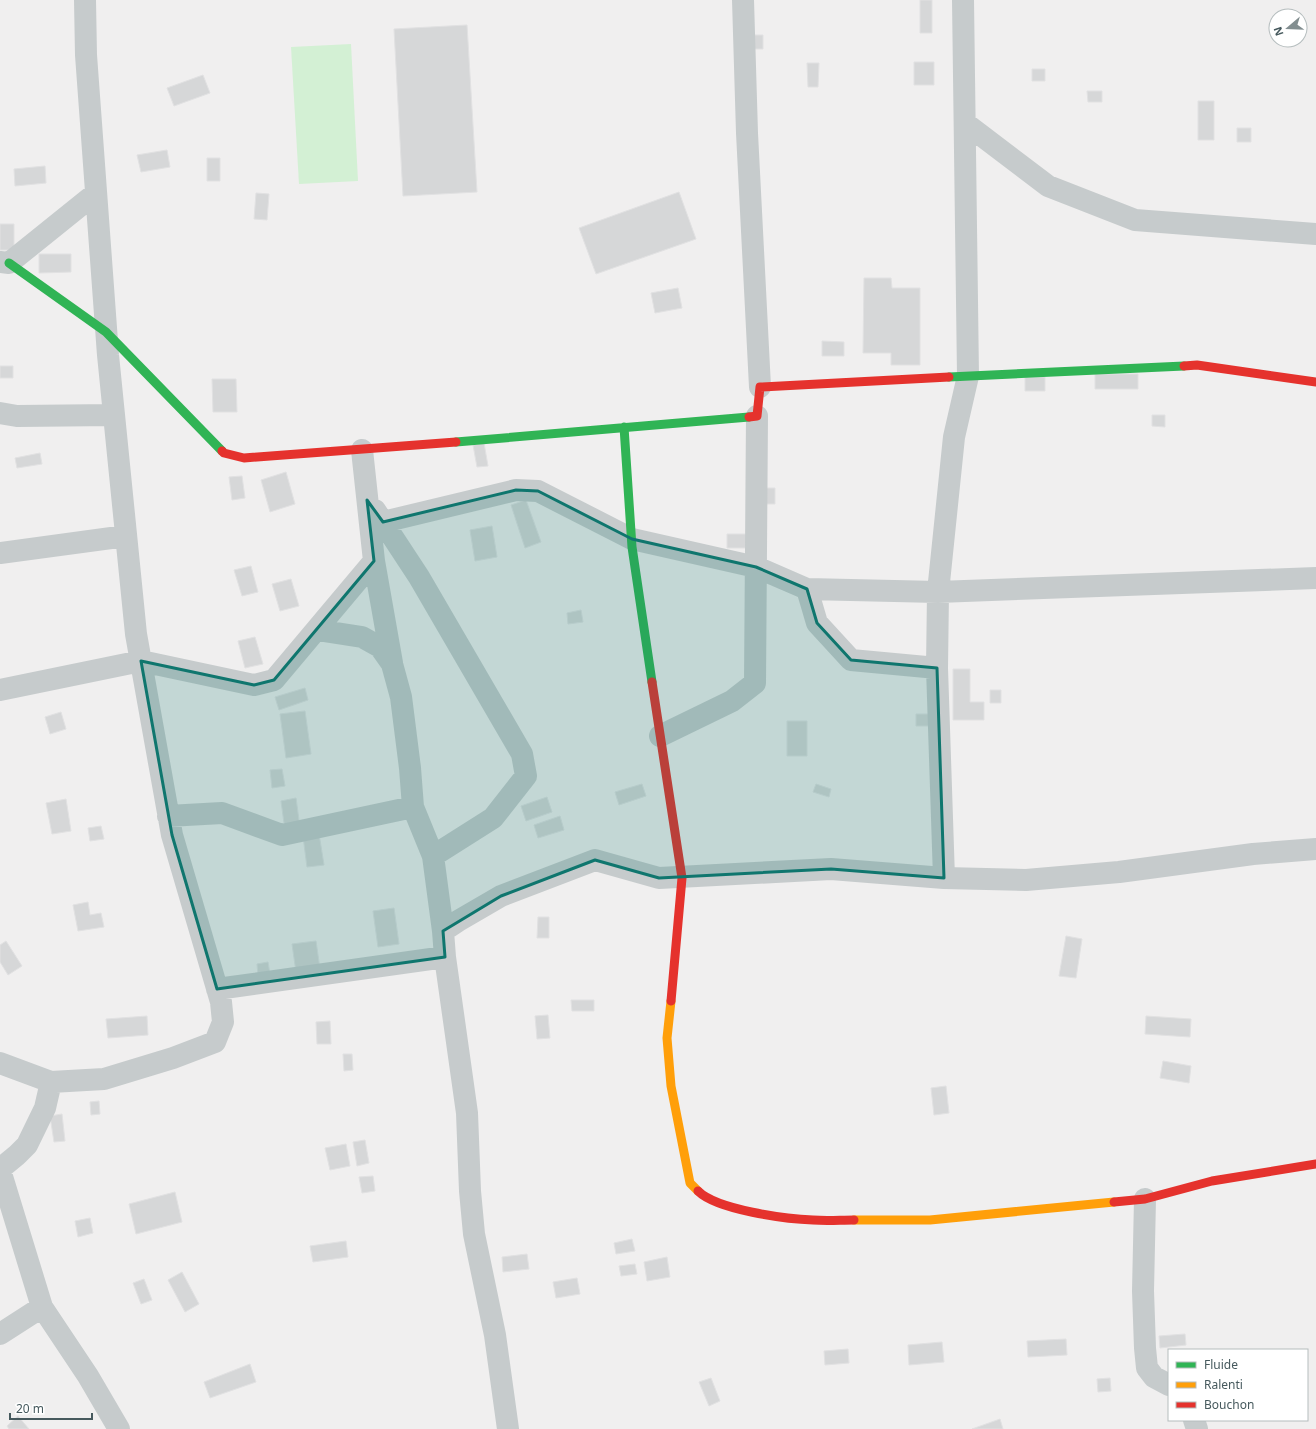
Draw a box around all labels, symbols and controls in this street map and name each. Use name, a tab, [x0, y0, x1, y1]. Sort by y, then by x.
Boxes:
north arrow	[1268, 8, 1308, 48]
text: N	[1270, 25, 1287, 38]
legend	[1168, 1349, 1308, 1421]
text: Fluide	[1204, 1356, 1238, 1373]
text: Ralenti	[1204, 1376, 1243, 1393]
scale bar	[10, 1395, 92, 1421]
text: Bouchon	[1204, 1396, 1254, 1413]
text: 20 m	[16, 1400, 44, 1417]

